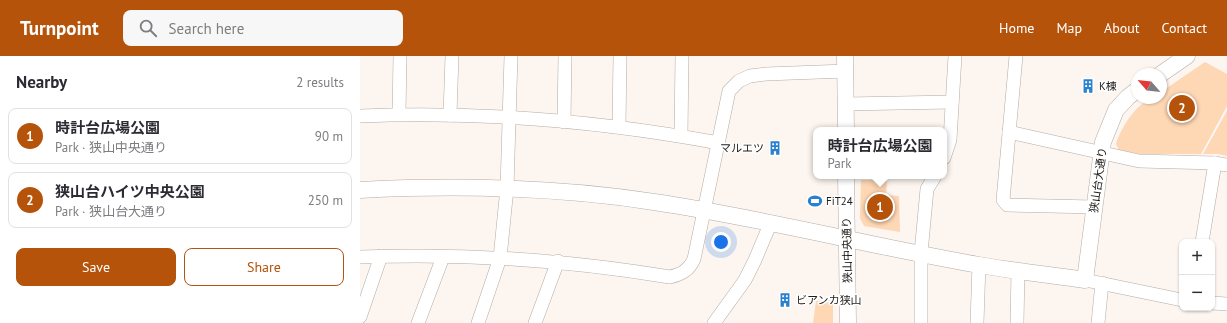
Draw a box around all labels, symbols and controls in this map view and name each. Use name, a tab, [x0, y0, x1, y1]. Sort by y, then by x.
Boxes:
search box	[123, 10, 403, 46]
text: Turnpoint	[20, 16, 99, 40]
icon: search	[137, 17, 159, 39]
text: Search here	[169, 19, 244, 38]
text: Home	[999, 19, 1034, 37]
text: Map	[1056, 19, 1082, 37]
text: About	[1104, 19, 1140, 37]
text: Contact	[1162, 19, 1207, 37]
north arrow	[1131, 68, 1167, 104]
text: Nearby	[16, 71, 67, 93]
text: 2 results	[296, 74, 344, 91]
building icon: K棟	[1080, 78, 1096, 94]
place label: K棟	[1099, 79, 1117, 93]
pin: 2	[1169, 93, 1195, 123]
text: 時計台広場公園	[55, 118, 160, 137]
popup	[813, 127, 947, 179]
text: 1	[26, 128, 34, 145]
text: 90 m	[315, 128, 343, 145]
text: 時計台広場公園	[827, 136, 933, 155]
text: Park · 狭山中央通り	[55, 139, 167, 156]
building icon: マルエツ	[767, 140, 783, 156]
place label: マルエツ	[720, 141, 764, 155]
street label: 狭山台大通り	[1086, 146, 1110, 214]
text: Park	[827, 155, 851, 172]
text: 狭山台ハイツ中央公園	[55, 182, 205, 201]
text: 2	[26, 192, 34, 209]
text: 250 m	[308, 192, 343, 209]
pin: 1	[867, 192, 893, 222]
sports icon: FiT24	[807, 193, 823, 209]
place label: FiT24	[826, 194, 853, 208]
text: Park · 狭山台大通り	[55, 203, 167, 220]
street label: 狭山中央通り	[839, 217, 855, 283]
your location	[711, 232, 731, 252]
map controls	[1179, 239, 1215, 311]
button: +	[1179, 239, 1215, 275]
button: Save	[16, 248, 176, 286]
button: Share	[184, 248, 344, 286]
button: −	[1179, 275, 1215, 311]
building icon: ビアンカ狭山	[777, 292, 793, 308]
place label: ビアンカ狭山	[796, 293, 862, 307]

